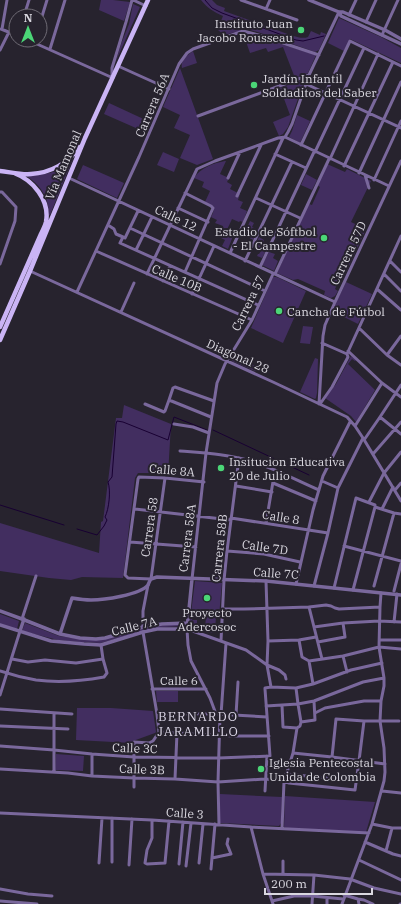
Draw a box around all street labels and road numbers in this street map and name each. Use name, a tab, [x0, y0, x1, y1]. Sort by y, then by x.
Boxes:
street label: Carrera 56A	[132, 70, 173, 139]
street label: Vía Mamonal	[42, 128, 84, 202]
street label: Calle 12	[152, 202, 200, 234]
street label: Carrera 57D	[327, 219, 369, 287]
street label: Calle 10B	[150, 261, 204, 295]
street label: Carrera 57	[228, 273, 268, 333]
street label: Diagonal 28	[204, 336, 272, 376]
street label: Calle 8A	[148, 461, 196, 480]
street label: Carrera 58	[137, 496, 161, 558]
street label: Carrera 58A	[175, 502, 199, 573]
street label: Calle 8	[261, 507, 301, 527]
street label: Carrera 58B	[208, 513, 230, 583]
street label: Calle 7D	[241, 536, 289, 558]
street label: Calle 7C	[253, 564, 299, 582]
street label: Calle 7A	[110, 613, 159, 639]
street label: Calle 6	[160, 673, 198, 688]
street label: Calle 3C	[112, 740, 158, 756]
street label: Calle 3B	[119, 761, 165, 777]
street label: Calle 3	[166, 804, 204, 822]

